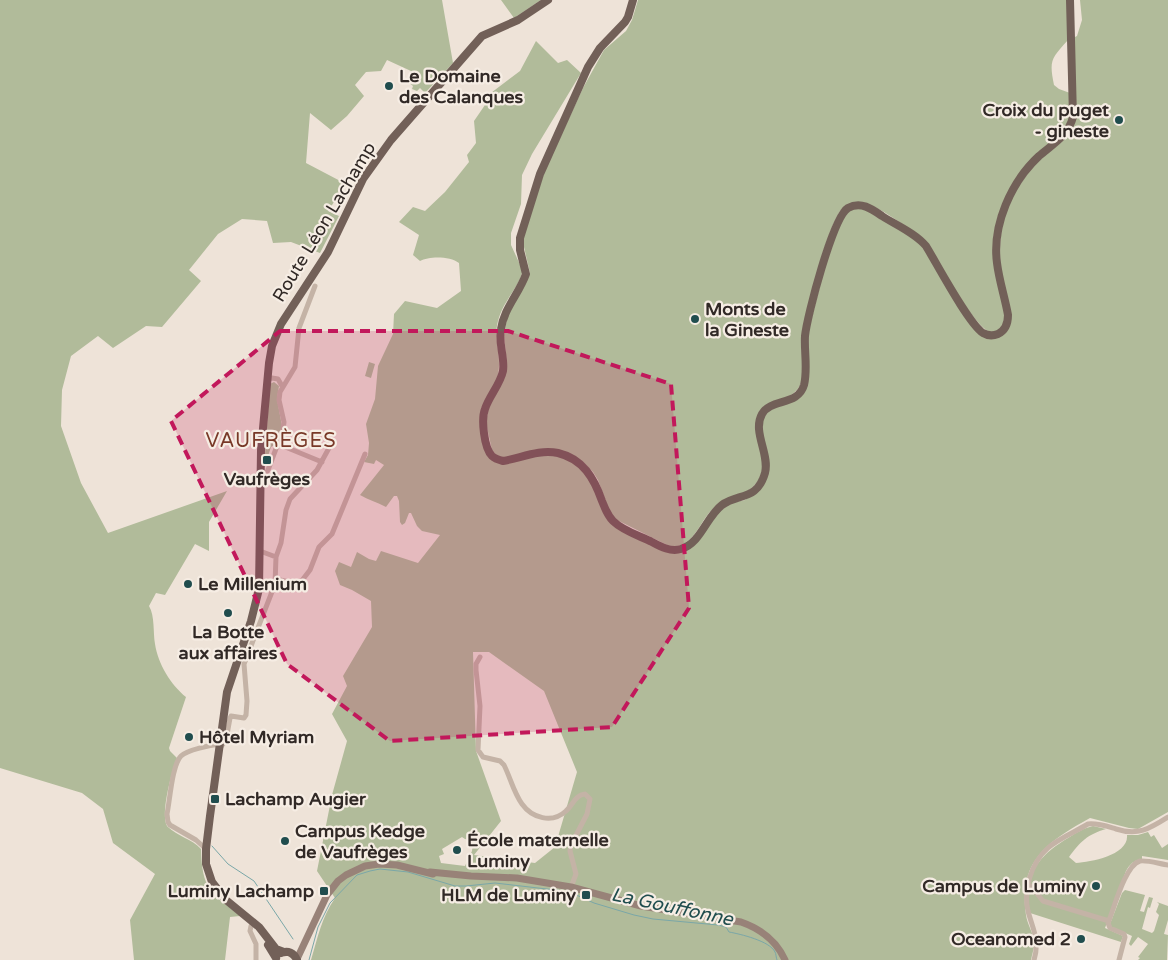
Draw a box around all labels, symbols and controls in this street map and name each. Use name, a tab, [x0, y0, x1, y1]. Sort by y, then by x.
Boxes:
place label: Le Domaine des Calanques	[399, 65, 524, 108]
marker: Le Domaine des Calanques	[383, 80, 395, 92]
place label: Croix du puget - gineste	[982, 99, 1109, 142]
marker: Croix du puget - gineste	[1113, 114, 1125, 126]
street label: Route Léon Lachamp	[268, 138, 380, 306]
place label: Monts de la Gineste	[705, 298, 789, 341]
marker: Monts de la Gineste	[689, 313, 701, 325]
district label: VAUFRÈGES	[206, 428, 336, 453]
marker: Vaufrèges	[261, 454, 273, 466]
place label: Vaufrèges	[224, 468, 311, 490]
place label: Le Millenium	[198, 573, 307, 595]
marker: Le Millenium	[182, 578, 194, 590]
marker: La Botte aux affaires	[222, 607, 234, 619]
place label: La Botte aux affaires	[179, 621, 278, 664]
place label: Hôtel Myriam	[199, 726, 314, 748]
marker: Hôtel Myriam	[183, 731, 195, 743]
place label: Lachamp Augier	[225, 788, 367, 810]
marker: Lachamp Augier	[209, 793, 221, 805]
place label: Campus Kedge de Vaufrèges	[295, 820, 425, 863]
place label: École maternelle Luminy	[467, 829, 609, 872]
marker: Campus Kedge de Vaufrèges	[279, 835, 291, 847]
marker: École maternelle Luminy	[451, 844, 463, 856]
place label: Campus de Luminy	[922, 875, 1086, 897]
place label: Luminy Lachamp	[167, 880, 314, 902]
marker: Campus de Luminy	[1090, 880, 1102, 892]
water label: La Gouffonne	[609, 883, 736, 931]
place label: HLM de Luminy	[441, 884, 576, 906]
marker: Luminy Lachamp	[318, 885, 330, 897]
marker: HLM de Luminy	[580, 889, 592, 901]
place label: Oceanomed 2	[951, 928, 1071, 950]
marker: Oceanomed 2	[1075, 933, 1087, 945]

